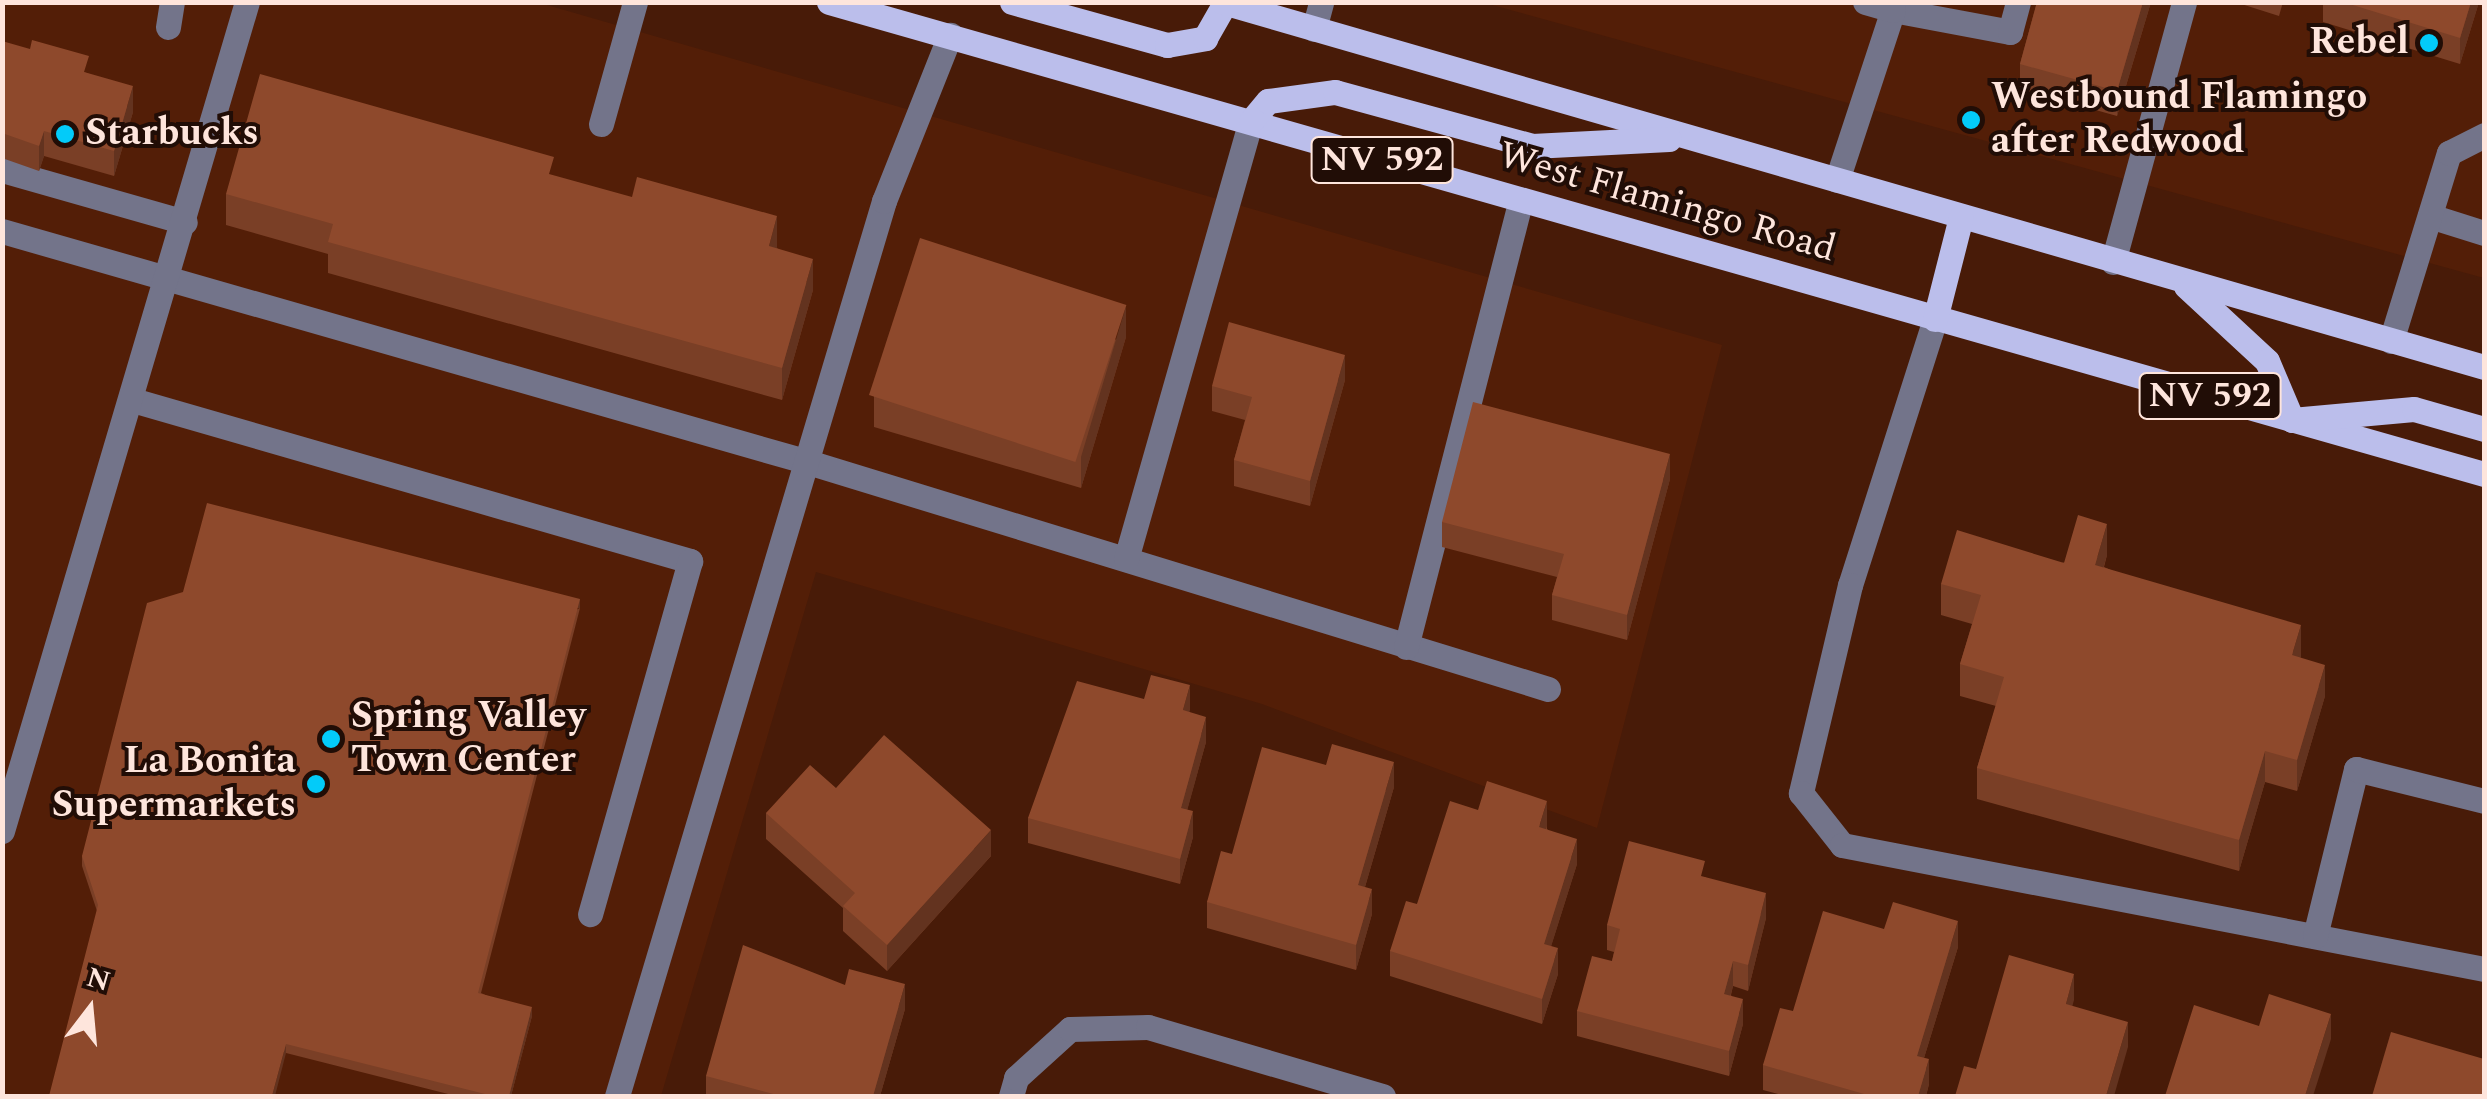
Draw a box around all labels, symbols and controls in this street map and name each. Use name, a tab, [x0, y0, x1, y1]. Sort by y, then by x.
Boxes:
place label: Rebel	[2309, 20, 2409, 66]
marker: Rebel	[2418, 32, 2440, 54]
place label: Westbound Flamingo after Redwood	[1991, 75, 2367, 164]
marker: Westbound Flamingo after Redwood	[1960, 109, 1982, 131]
place label: Starbucks	[85, 111, 259, 157]
marker: Starbucks	[54, 123, 76, 145]
road number: NV 592	[1310, 130, 1454, 190]
street label: West Flamingo Road	[1493, 133, 1841, 273]
road number: NV 592	[2138, 366, 2282, 426]
place label: Spring Valley Town Center	[351, 694, 585, 784]
marker: Spring Valley Town Center	[320, 728, 342, 750]
place label: La Bonita Supermarkets	[52, 739, 296, 828]
marker: La Bonita Supermarkets	[305, 773, 327, 795]
text: N	[81, 956, 115, 1003]
north arrow	[40, 959, 140, 1059]

